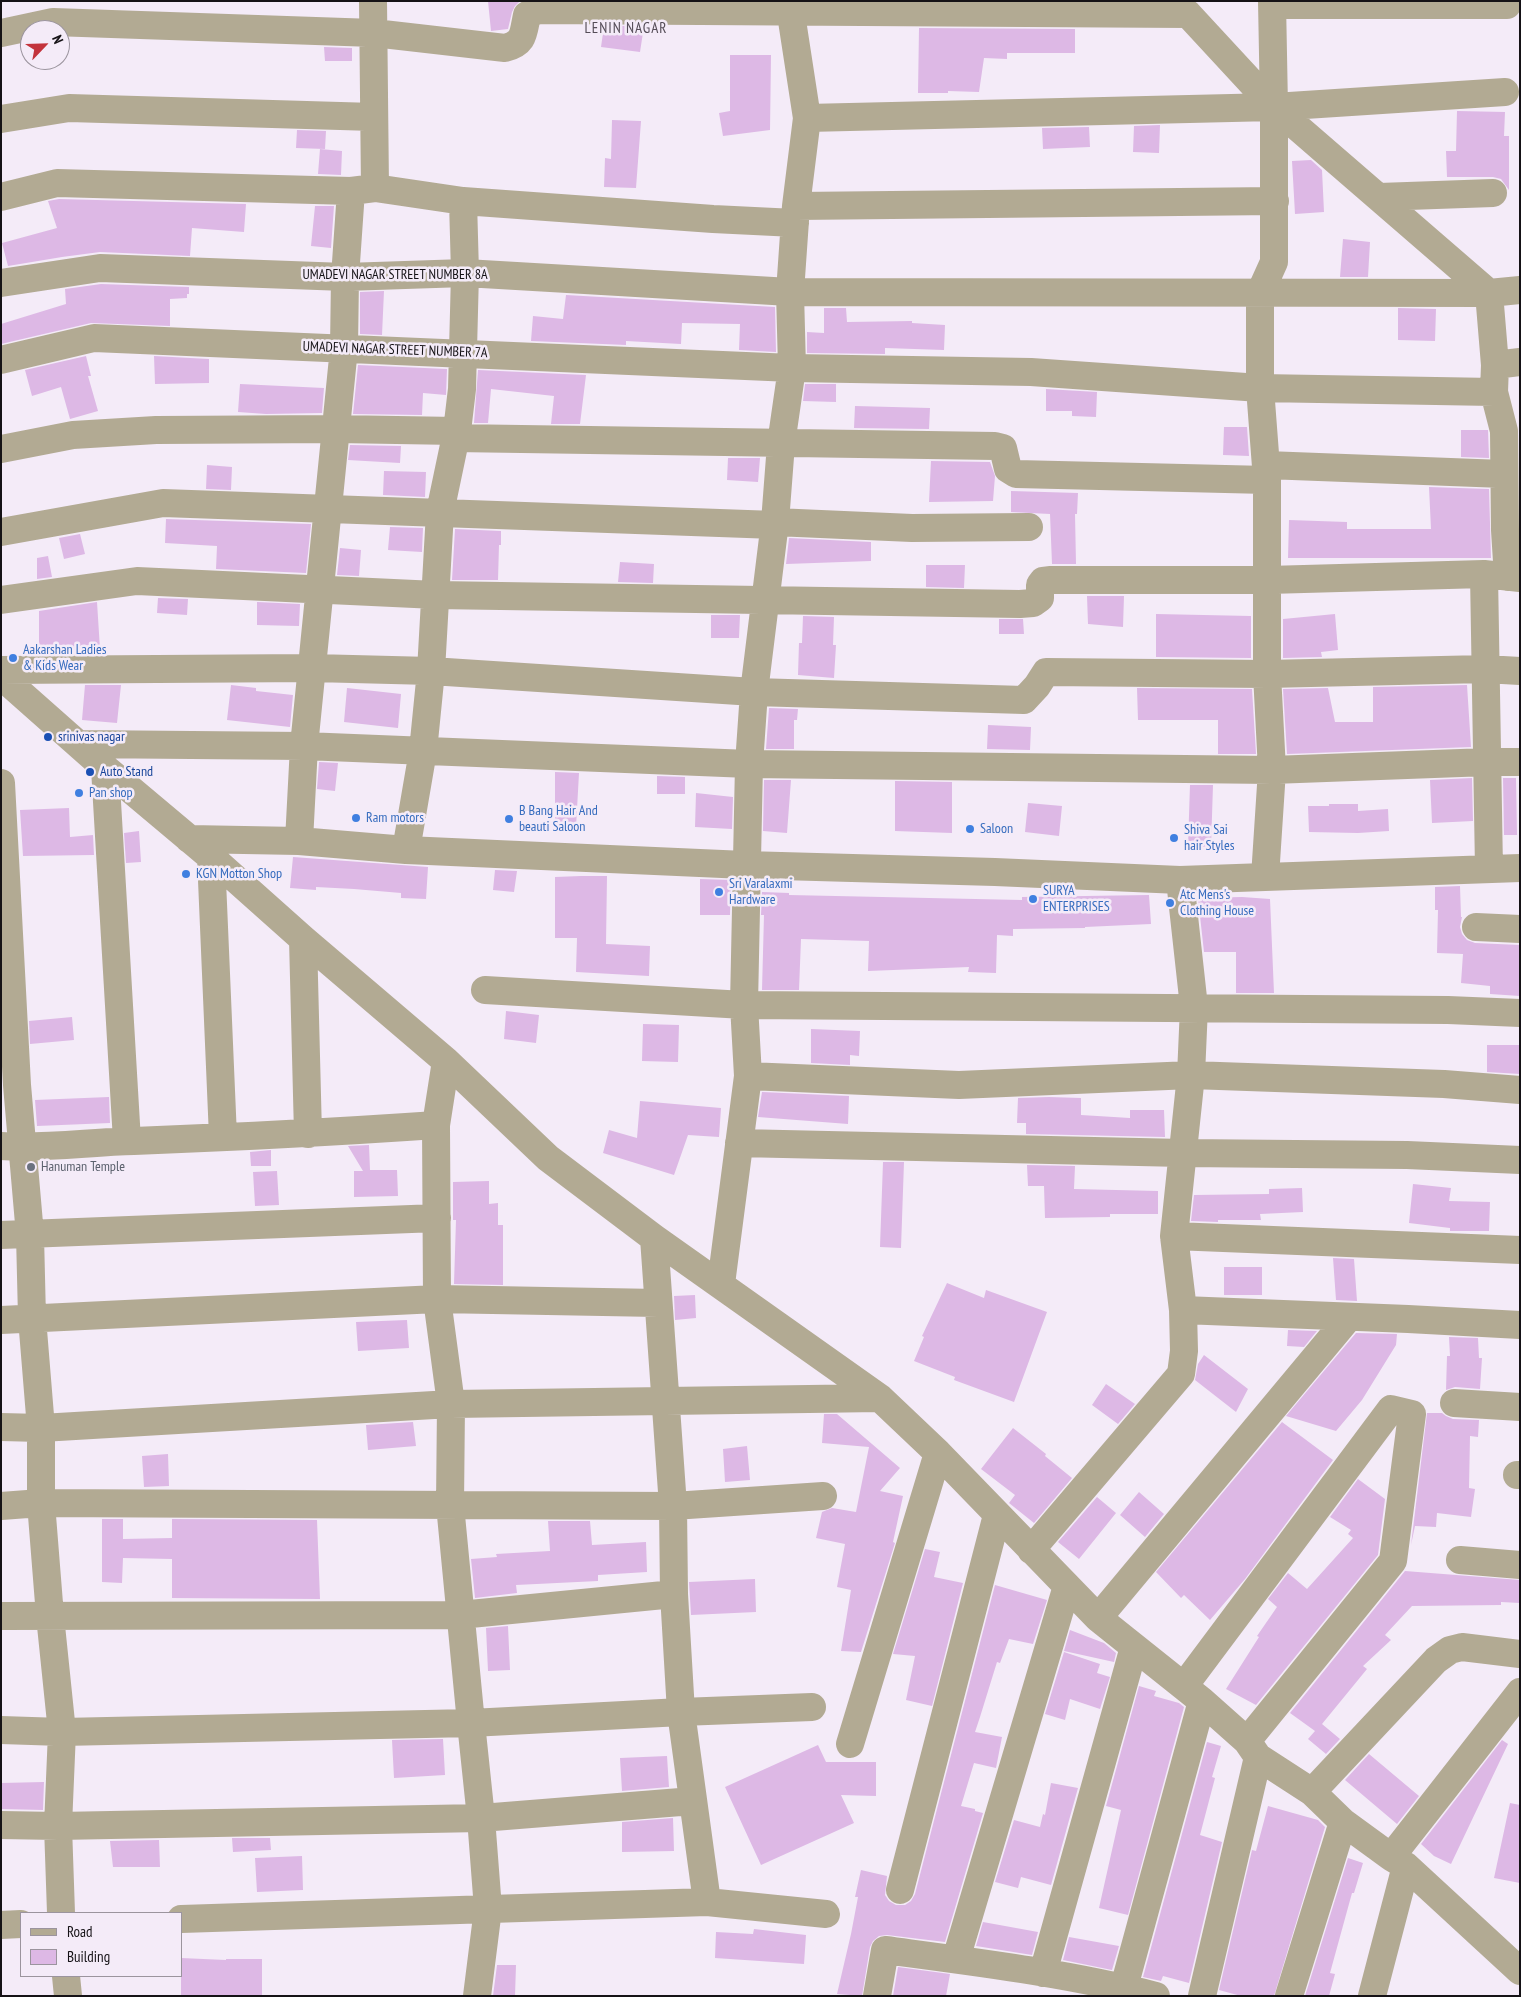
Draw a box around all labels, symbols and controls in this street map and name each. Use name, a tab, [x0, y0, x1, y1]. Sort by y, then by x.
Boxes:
north arrow	[20, 20, 70, 70]
district label: LENIN NAGAR	[583, 20, 669, 38]
text: N	[48, 32, 68, 46]
street label: UMADEVI NAGAR STREET NUMBER 8A	[302, 267, 488, 283]
street label: UMADEVI NAGAR STREET NUMBER 7A	[302, 338, 488, 362]
place label: Aakarshan Ladies & Kids Wear	[23, 642, 107, 674]
marker: Aakarshan Ladies & Kids Wear	[7, 652, 19, 664]
place label: srinivas nagar	[58, 729, 125, 745]
marker: srinivas nagar	[42, 731, 54, 743]
place label: Auto Stand	[100, 764, 153, 780]
marker: Auto Stand	[84, 766, 96, 778]
place label: Pan shop	[89, 785, 133, 801]
marker: Pan shop	[73, 787, 85, 799]
place label: B Bang Hair And beauti Saloon	[519, 803, 598, 836]
place label: Ram motors	[366, 810, 424, 826]
marker: Ram motors	[350, 812, 362, 824]
marker: B Bang Hair And beauti Saloon	[503, 813, 515, 825]
place label: Saloon	[980, 821, 1013, 837]
place label: Shiva Sai hair Styles	[1184, 822, 1234, 854]
marker: Saloon	[964, 823, 976, 835]
marker: Shiva Sai hair Styles	[1168, 832, 1180, 844]
place label: KGN Motton Shop	[196, 866, 282, 882]
marker: KGN Motton Shop	[180, 868, 192, 880]
place label: Sri Varalaxmi Hardware	[729, 876, 793, 909]
place label: SURYA ENTERPRISES	[1043, 883, 1110, 916]
marker: Sri Varalaxmi Hardware	[713, 886, 725, 898]
place label: Atc Mens's Clothing House	[1180, 887, 1254, 920]
marker: SURYA ENTERPRISES	[1027, 893, 1039, 905]
marker: Atc Mens's Clothing House	[1164, 897, 1176, 909]
place label: Hanuman Temple	[41, 1159, 125, 1175]
marker: Hanuman Temple	[25, 1161, 37, 1173]
legend	[20, 1912, 182, 1977]
text: Road	[67, 1922, 93, 1941]
text: Building	[67, 1947, 110, 1966]

